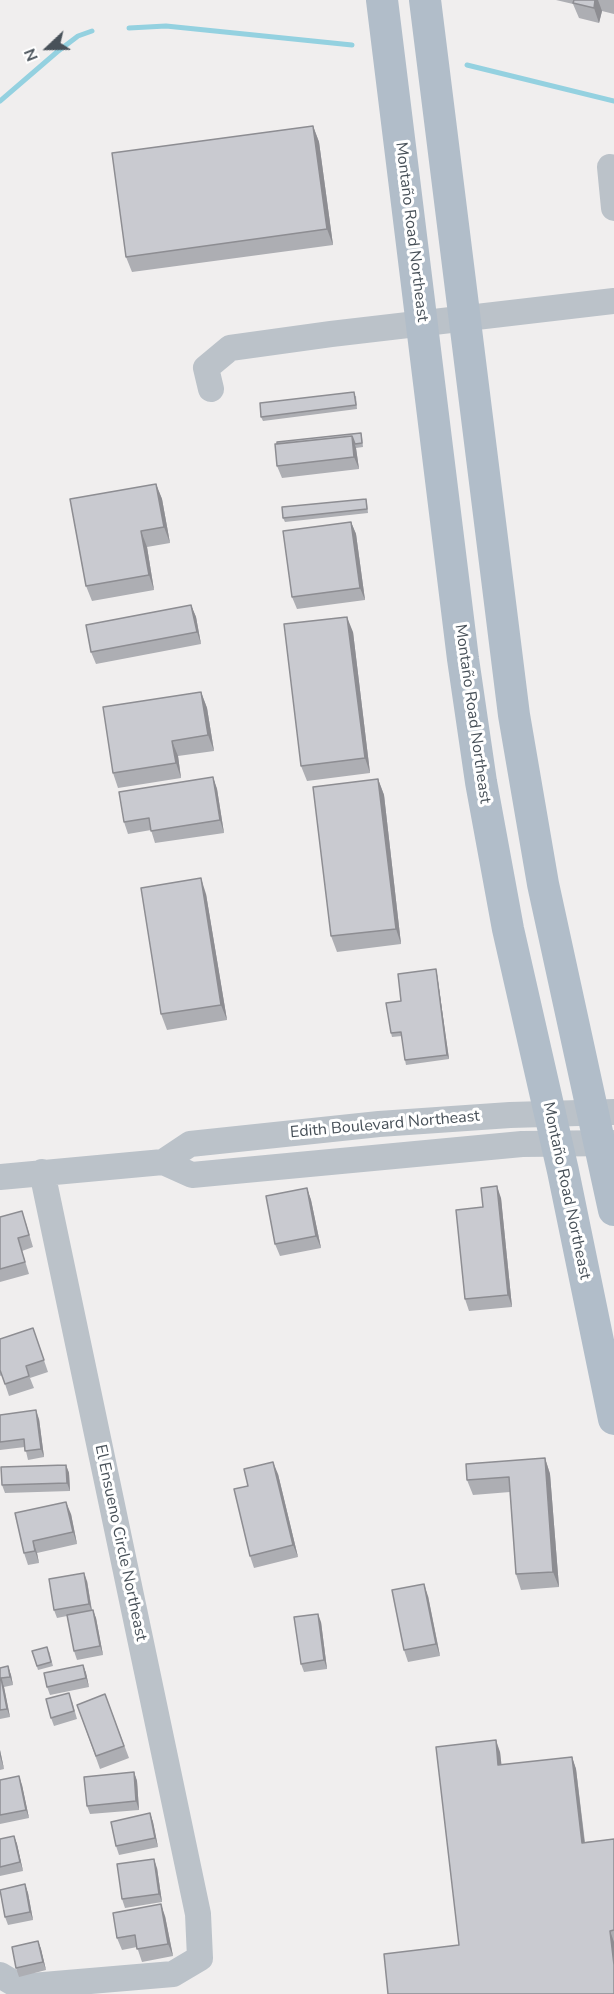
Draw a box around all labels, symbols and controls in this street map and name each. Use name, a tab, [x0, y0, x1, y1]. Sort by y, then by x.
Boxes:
north arrow	[18, 18, 78, 78]
text: N	[19, 45, 44, 64]
street label: Montaño Road Northeast	[390, 141, 432, 323]
street label: Montaño Road Northeast	[450, 623, 494, 805]
street label: Montaño Road Northeast	[538, 1101, 594, 1281]
street label: Edith Boulevard Northeast	[289, 1107, 481, 1143]
street label: El Ensueno Circle Northeast	[90, 1443, 150, 1643]

